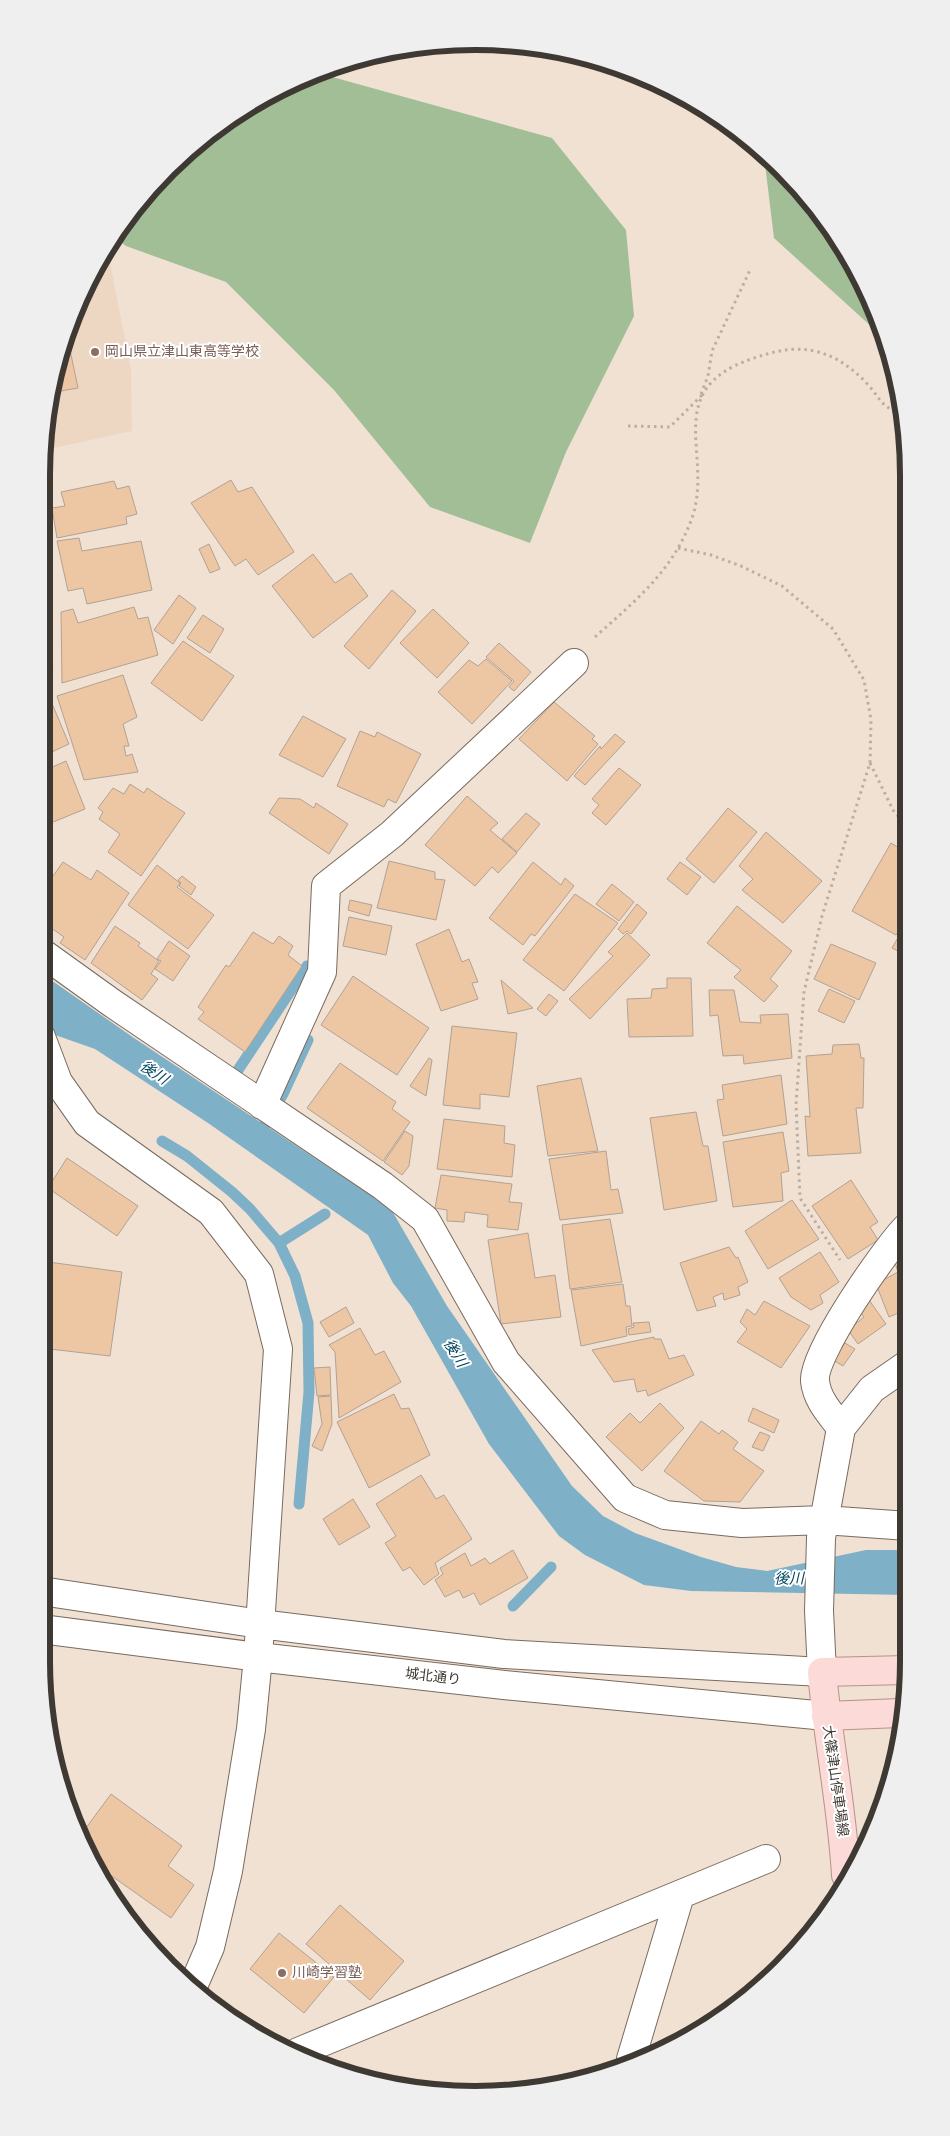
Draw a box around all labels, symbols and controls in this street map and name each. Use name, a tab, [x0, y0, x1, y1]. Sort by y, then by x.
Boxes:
place label: 岡山県立津山東高等学校	[105, 342, 259, 362]
marker: 岡山県立津山東高等学校	[89, 346, 101, 358]
water label: 後川	[136, 1056, 174, 1091]
water label: 後川	[438, 1335, 473, 1373]
water label: 後川	[774, 1568, 806, 1590]
street label: 城北通り	[404, 1664, 462, 1690]
street label: 大篠津山停車場線	[817, 1724, 853, 1838]
place label: 川崎学習塾	[292, 1963, 362, 1983]
marker: 川崎学習塾	[276, 1967, 288, 1979]

